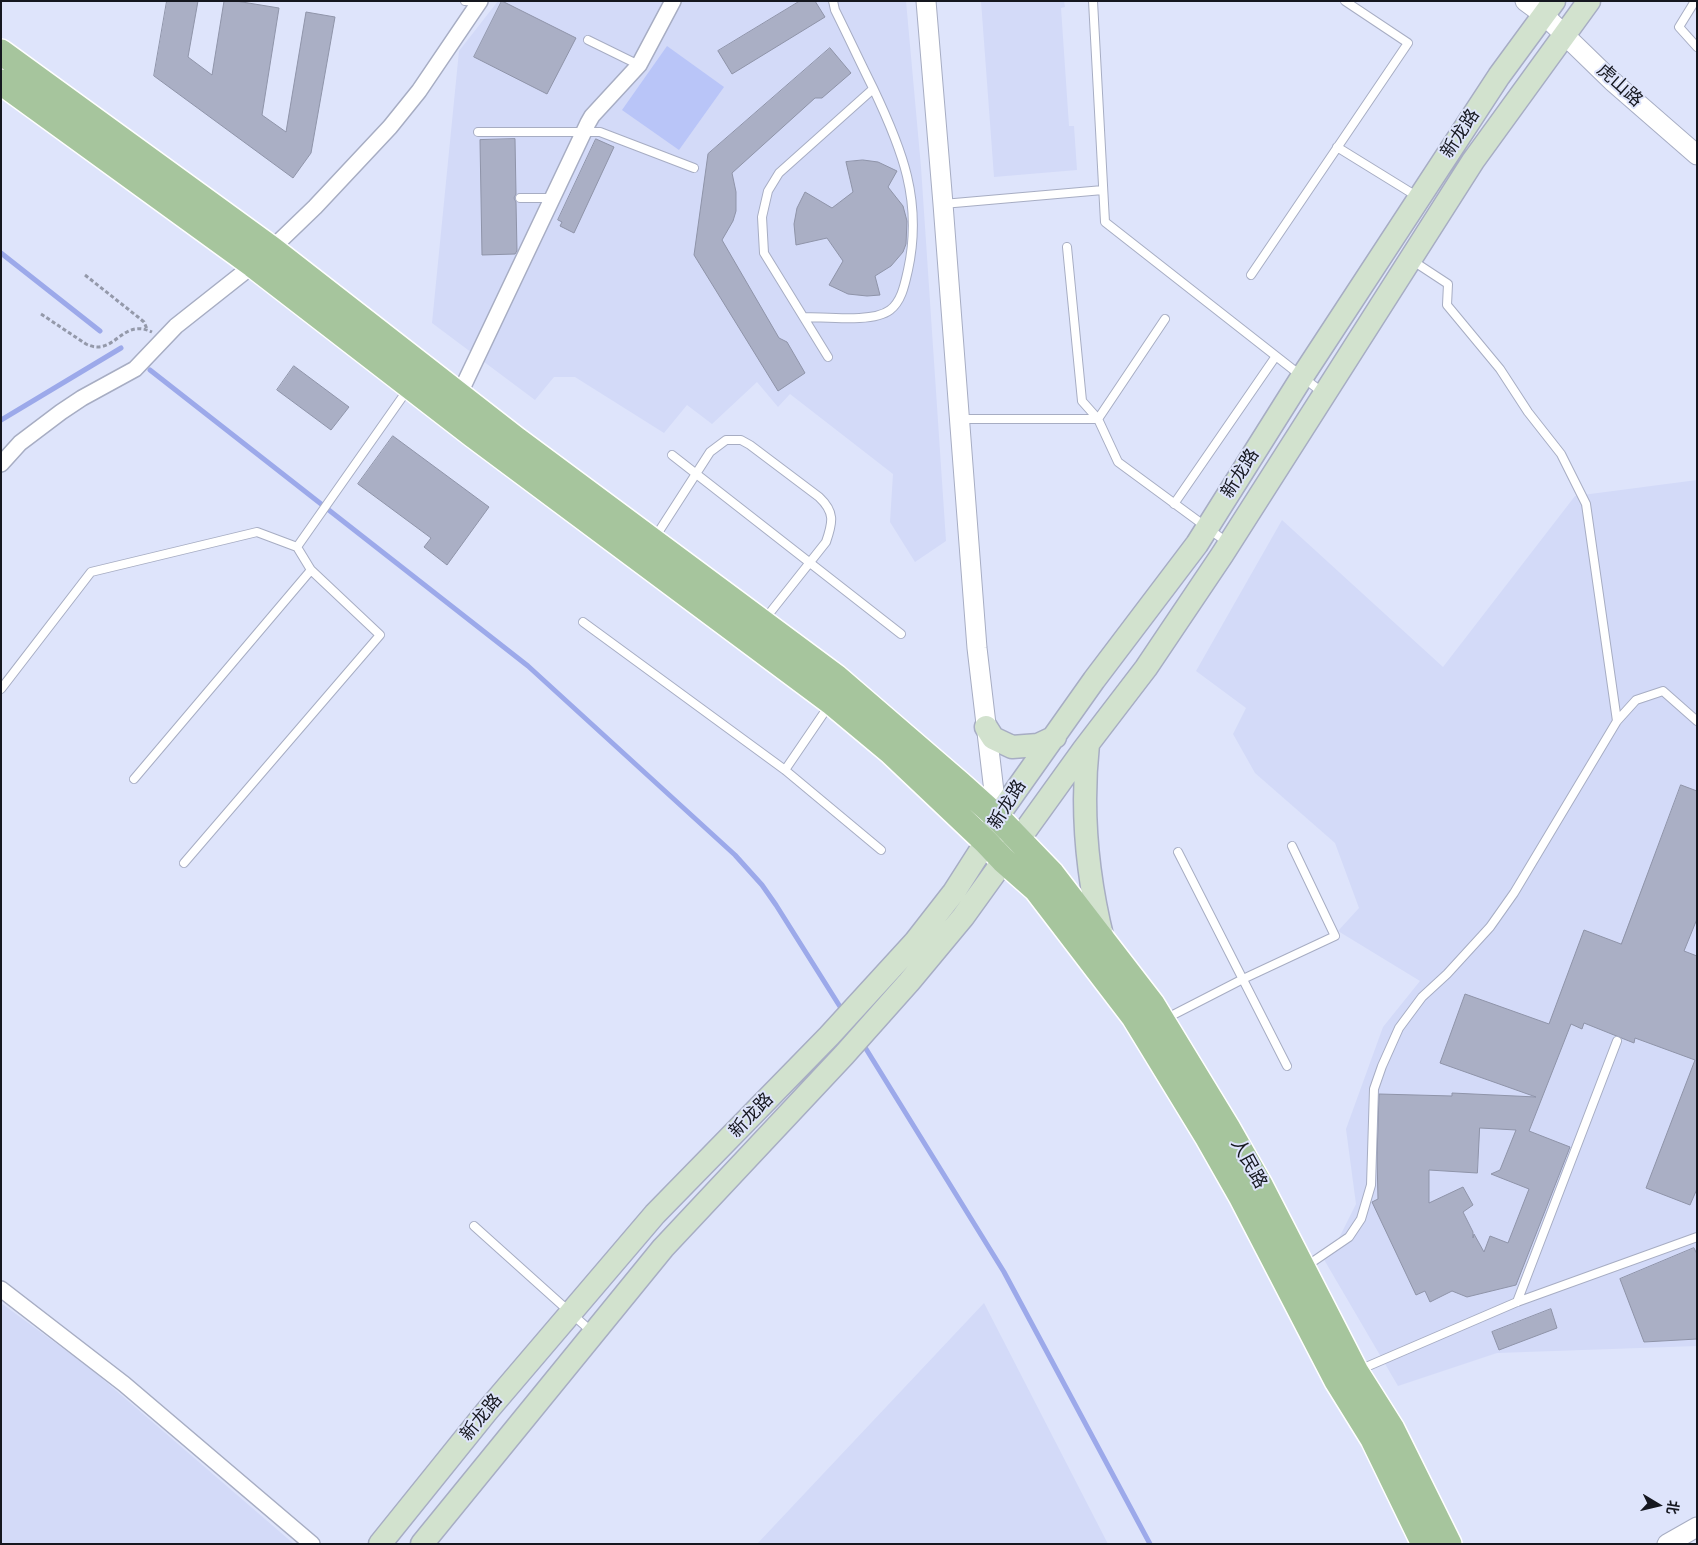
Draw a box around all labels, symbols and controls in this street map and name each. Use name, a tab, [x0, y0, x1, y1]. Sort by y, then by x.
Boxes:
street label: 虎山路	[1592, 60, 1646, 112]
street label: 新龙路	[1437, 105, 1485, 163]
street label: 新龙路	[1218, 445, 1264, 503]
street label: 新龙路	[985, 776, 1031, 834]
street label: 新龙路	[725, 1089, 779, 1143]
street label: 人民路	[1225, 1135, 1271, 1193]
street label: 新龙路	[457, 1390, 507, 1446]
north arrow	[1633, 1480, 1683, 1530]
text: 北	[1664, 1499, 1682, 1516]

